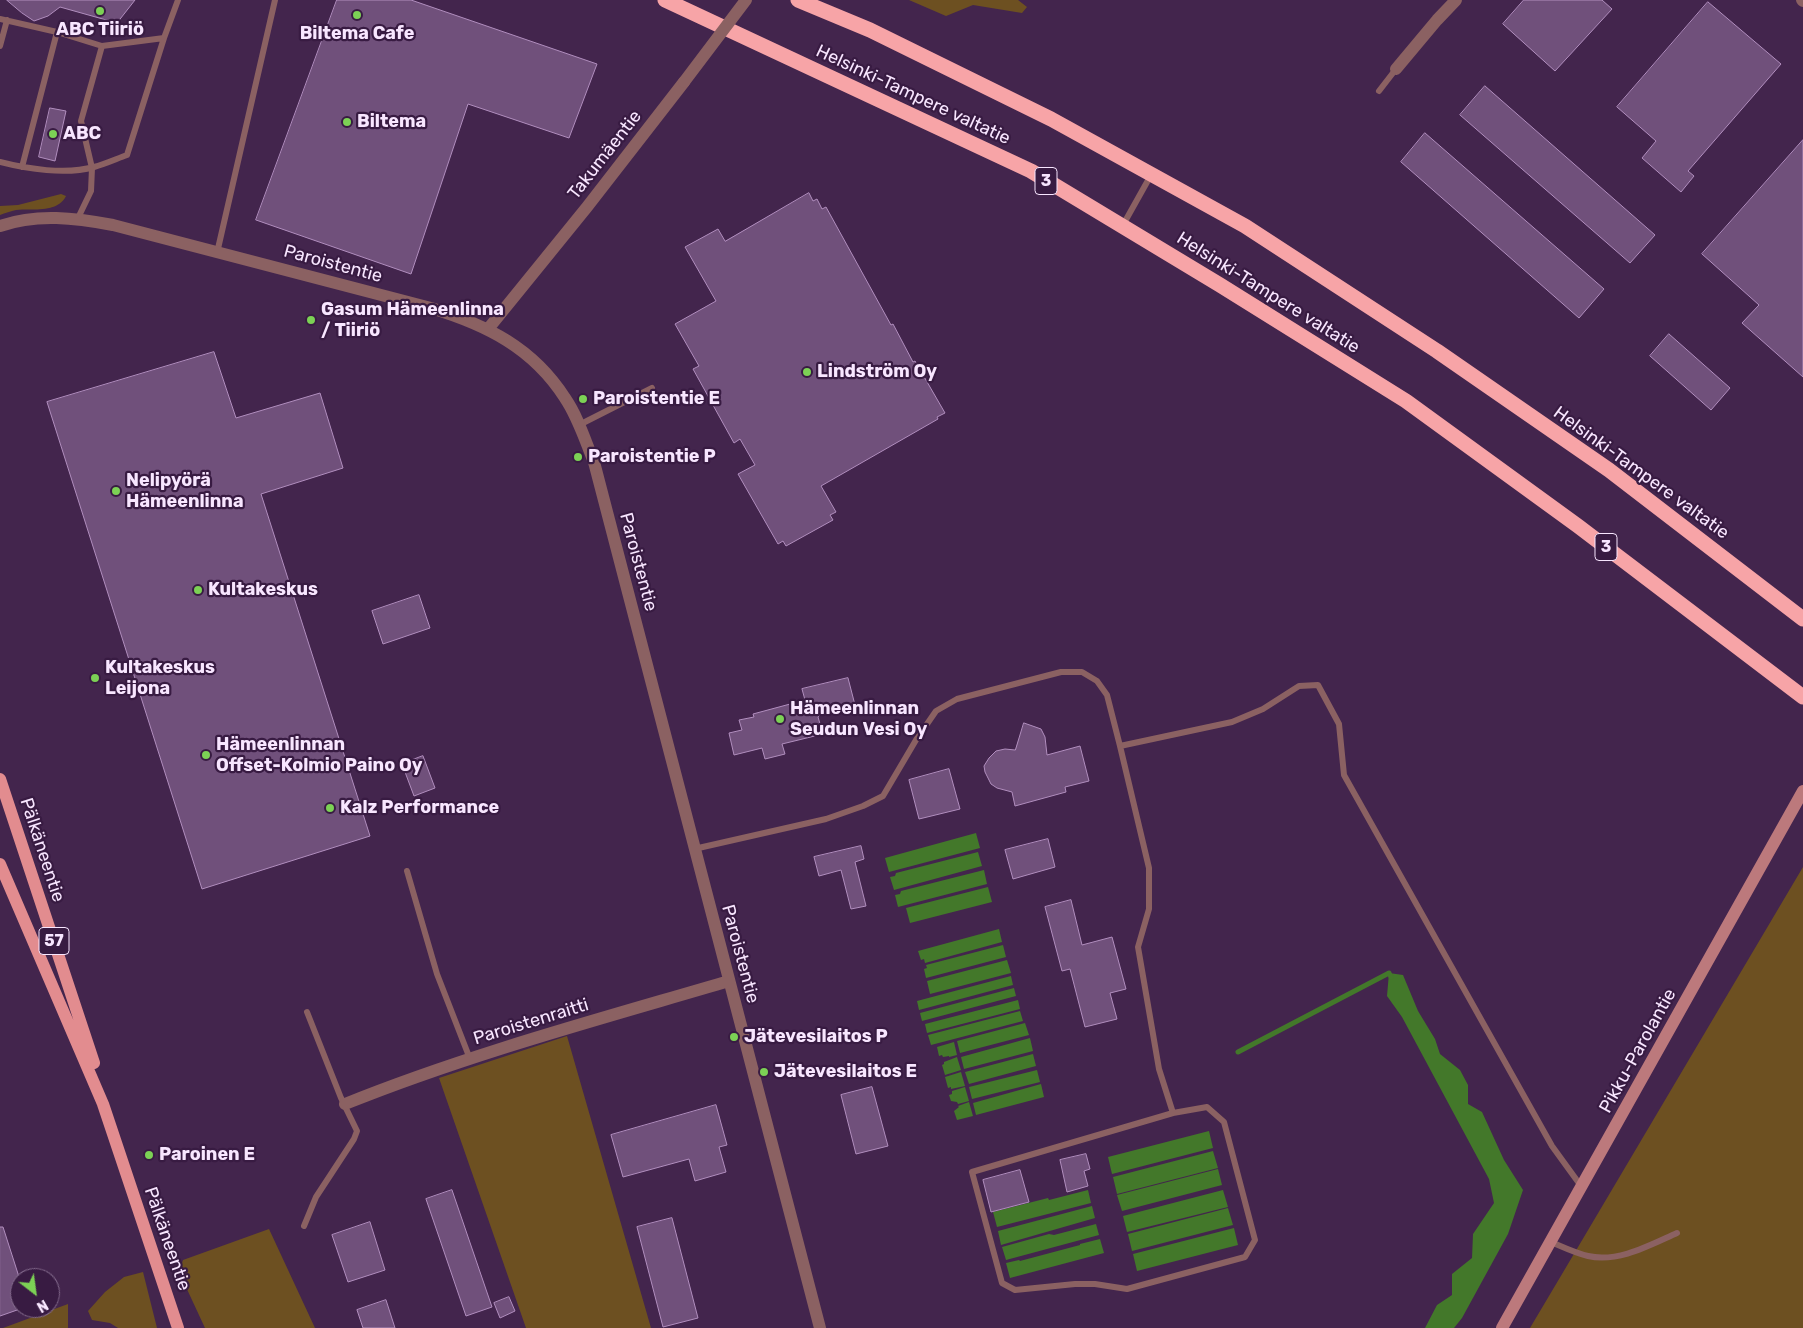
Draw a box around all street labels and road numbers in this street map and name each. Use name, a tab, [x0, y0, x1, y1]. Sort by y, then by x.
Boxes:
street label: Helsinki-Tampere valtatie	[812, 40, 1014, 150]
street label: Takumäentie	[564, 106, 646, 204]
road number: 3	[1035, 168, 1057, 195]
street label: Helsinki-Tampere valtatie	[1172, 228, 1364, 358]
street label: Paroistentie	[281, 240, 385, 288]
street label: Helsinki-Tampere valtatie	[1549, 402, 1733, 544]
street label: Paroistentie	[614, 510, 662, 614]
road number: 3	[1595, 534, 1617, 560]
street label: Pälkäneentie	[15, 795, 69, 905]
street label: Paroistentie	[716, 902, 764, 1006]
road number: 57	[39, 928, 69, 954]
street label: Pikku-Parolantie	[1595, 985, 1681, 1117]
street label: Paroistenraitti	[471, 994, 591, 1050]
street label: Pälkäneentie	[139, 1184, 195, 1294]

